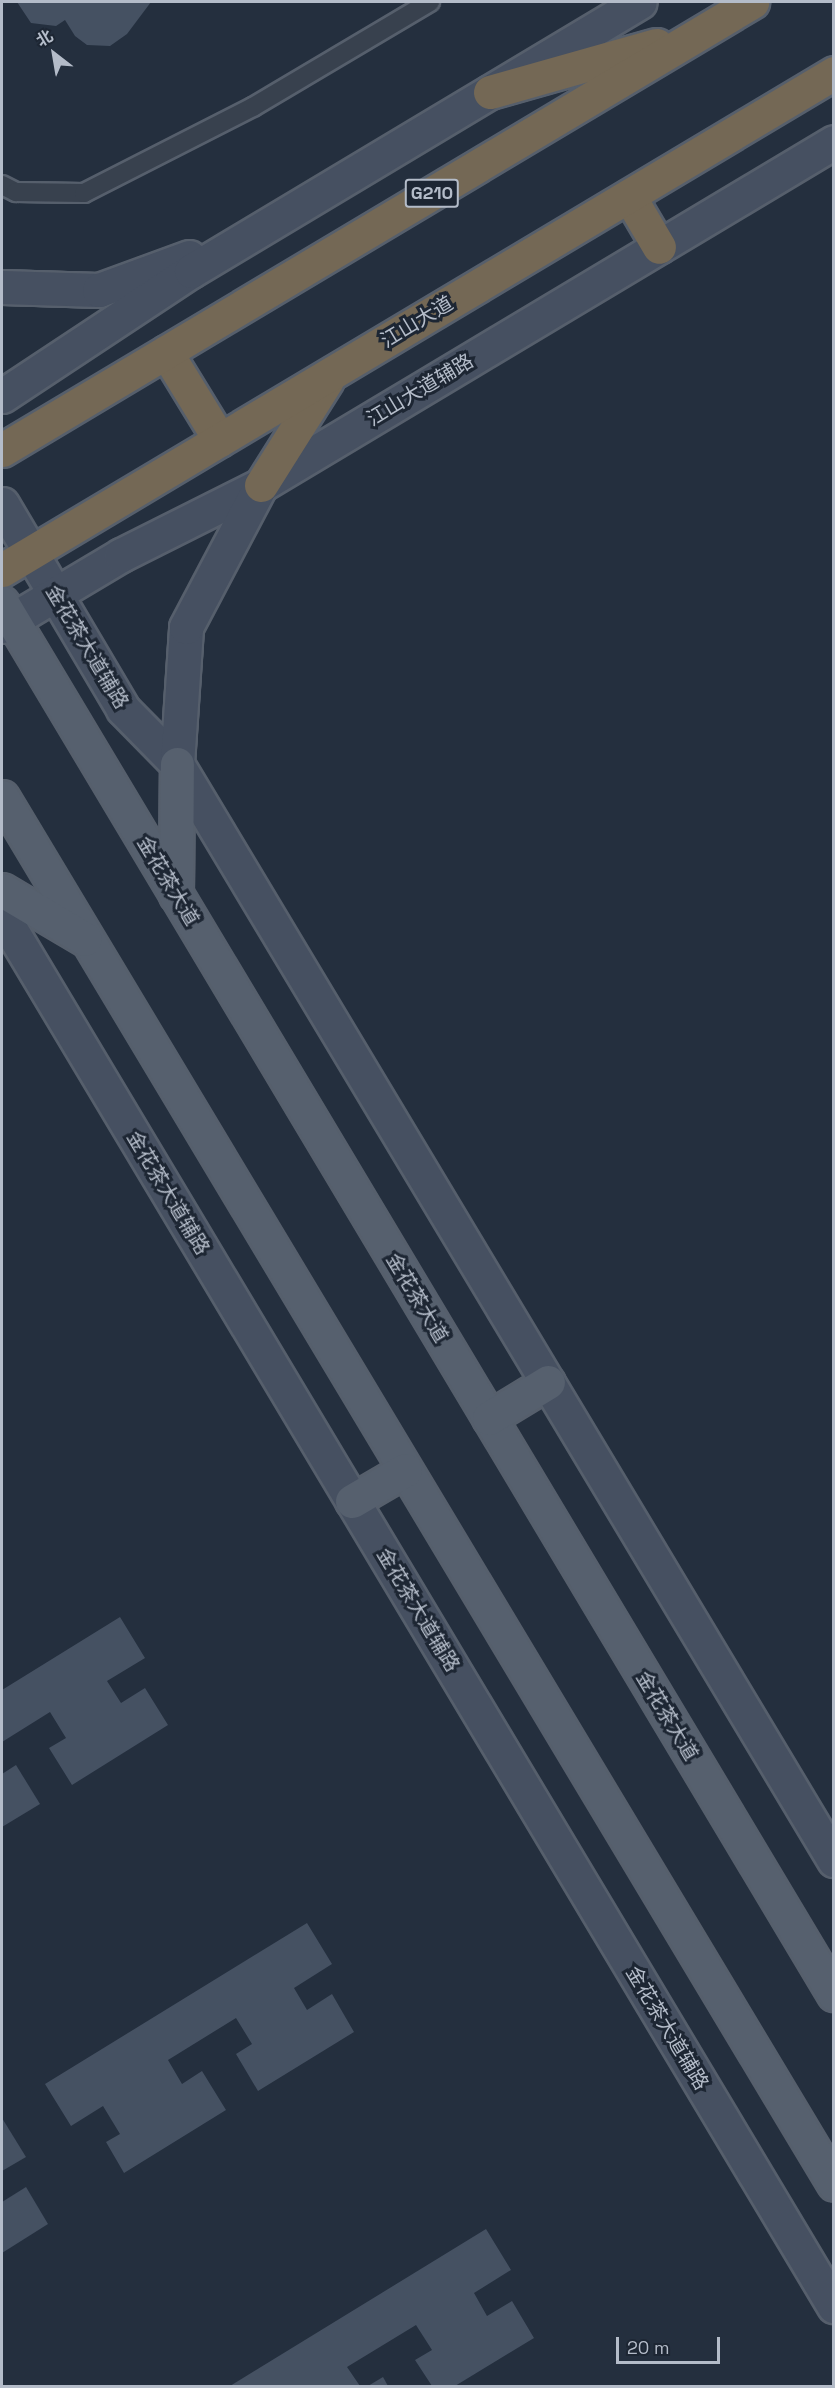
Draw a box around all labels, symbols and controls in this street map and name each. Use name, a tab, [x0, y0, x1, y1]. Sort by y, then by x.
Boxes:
north arrow	[24, 24, 84, 84]
text: 北	[32, 25, 57, 51]
road number: G210	[404, 178, 460, 208]
street label: 江山大道	[377, 291, 457, 353]
street label: 江山大道辅路	[362, 349, 478, 431]
street label: 金花茶大道辅路	[41, 581, 133, 713]
street label: 金花茶大道	[132, 832, 204, 930]
street label: 金花茶大道辅路	[122, 1127, 214, 1259]
street label: 金花茶大道	[381, 1249, 453, 1347]
street label: 金花茶大道辅路	[372, 1544, 464, 1676]
street label: 金花茶大道	[631, 1667, 703, 1765]
street label: 金花茶大道辅路	[621, 1962, 713, 2094]
scale bar	[619, 2325, 722, 2363]
text: 20 m	[627, 2336, 670, 2359]

